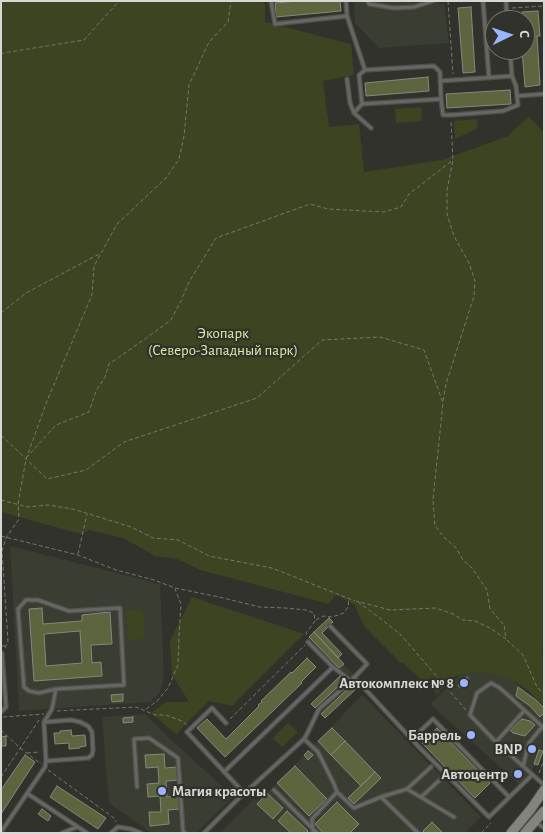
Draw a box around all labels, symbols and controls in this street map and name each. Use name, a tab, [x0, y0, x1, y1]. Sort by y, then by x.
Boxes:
north arrow	[485, 10, 535, 60]
text: С	[517, 30, 531, 38]
park label: Экопарк (Северо-Западный парк)	[148, 324, 298, 359]
place label: Автокомплекс № 8	[339, 674, 454, 692]
marker: Автокомплекс № 8	[458, 677, 470, 689]
place label: Баррель	[408, 726, 461, 744]
marker: Баррель	[465, 729, 477, 741]
place label: BNP	[495, 740, 522, 758]
marker: BNP	[526, 743, 538, 755]
place label: Автоцентр	[441, 765, 508, 783]
marker: Автоцентр	[512, 768, 524, 780]
place label: Магия красоты	[172, 782, 266, 800]
marker: Магия красоты	[156, 785, 168, 797]

